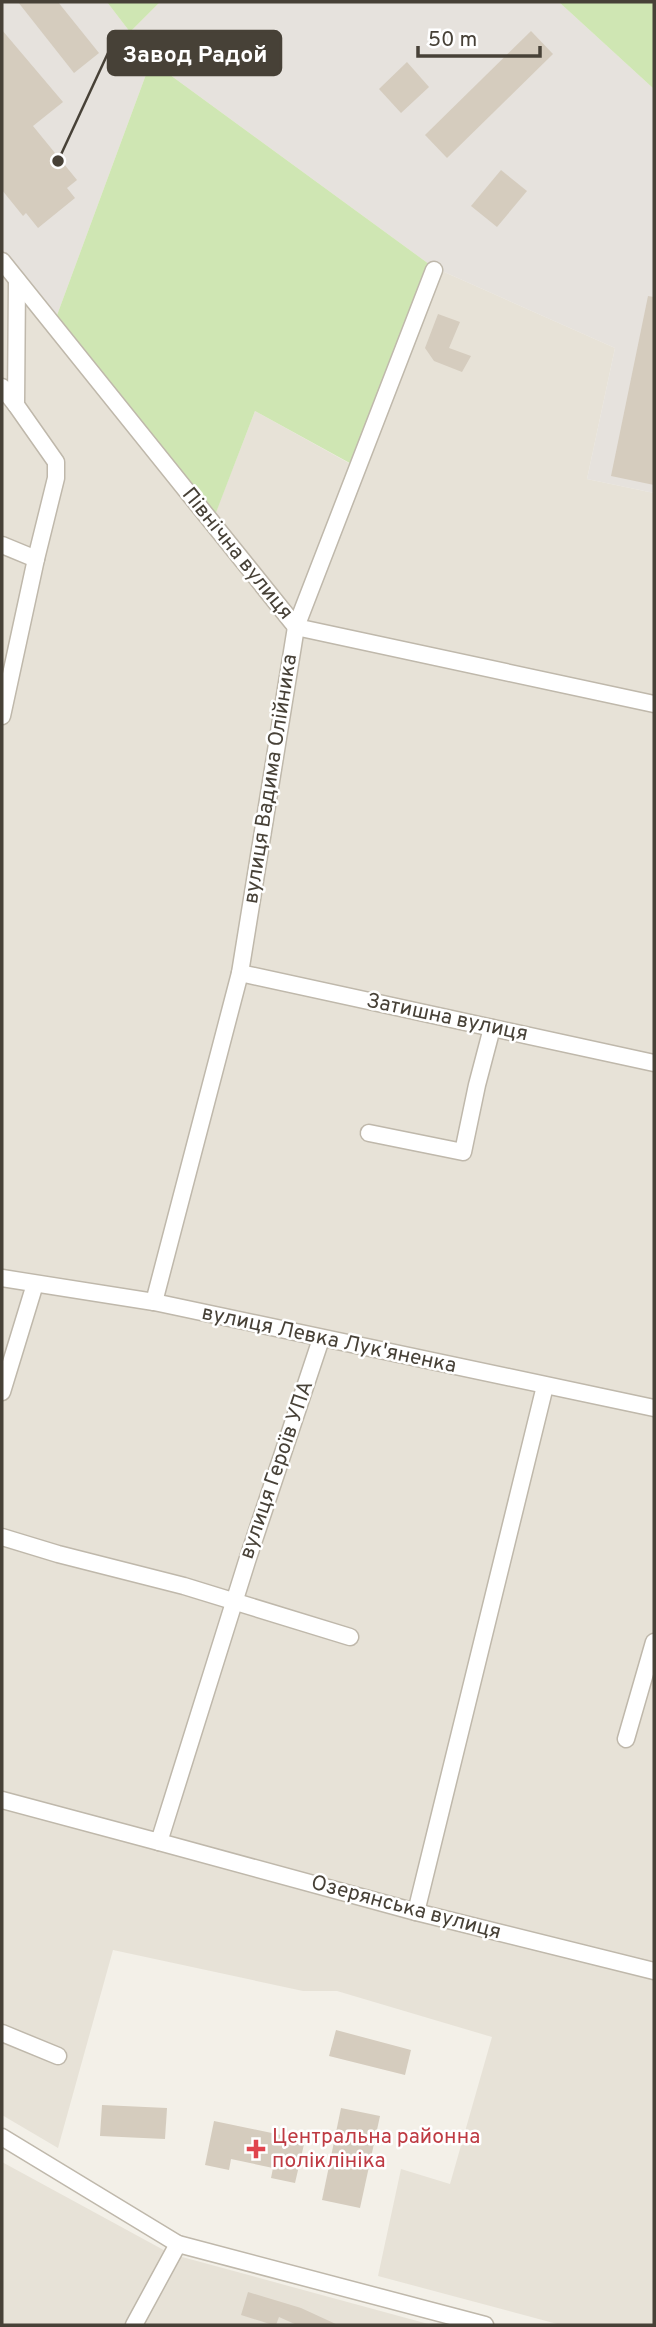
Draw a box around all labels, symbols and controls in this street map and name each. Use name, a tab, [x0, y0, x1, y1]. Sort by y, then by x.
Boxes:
scale bar	[418, 14, 540, 58]
text: 50 m	[428, 27, 477, 54]
callout: Завод Радой	[108, 31, 281, 75]
text: Завод Радой	[123, 42, 267, 71]
street label: Північна вулиця	[175, 482, 299, 626]
street label: вулиця Вадима Олійника	[238, 652, 304, 906]
street label: Затишна вулиця	[364, 988, 530, 1048]
street label: вулиця Левка Лук'яненка	[199, 1300, 459, 1380]
street label: вулиця Героїв УПА	[234, 1377, 320, 1563]
street label: Озерянська вулиця	[308, 1870, 504, 1946]
place label: Центральна районна поліклініка	[272, 2124, 480, 2175]
marker: Центральна районна поліклініка	[246, 2139, 266, 2159]

